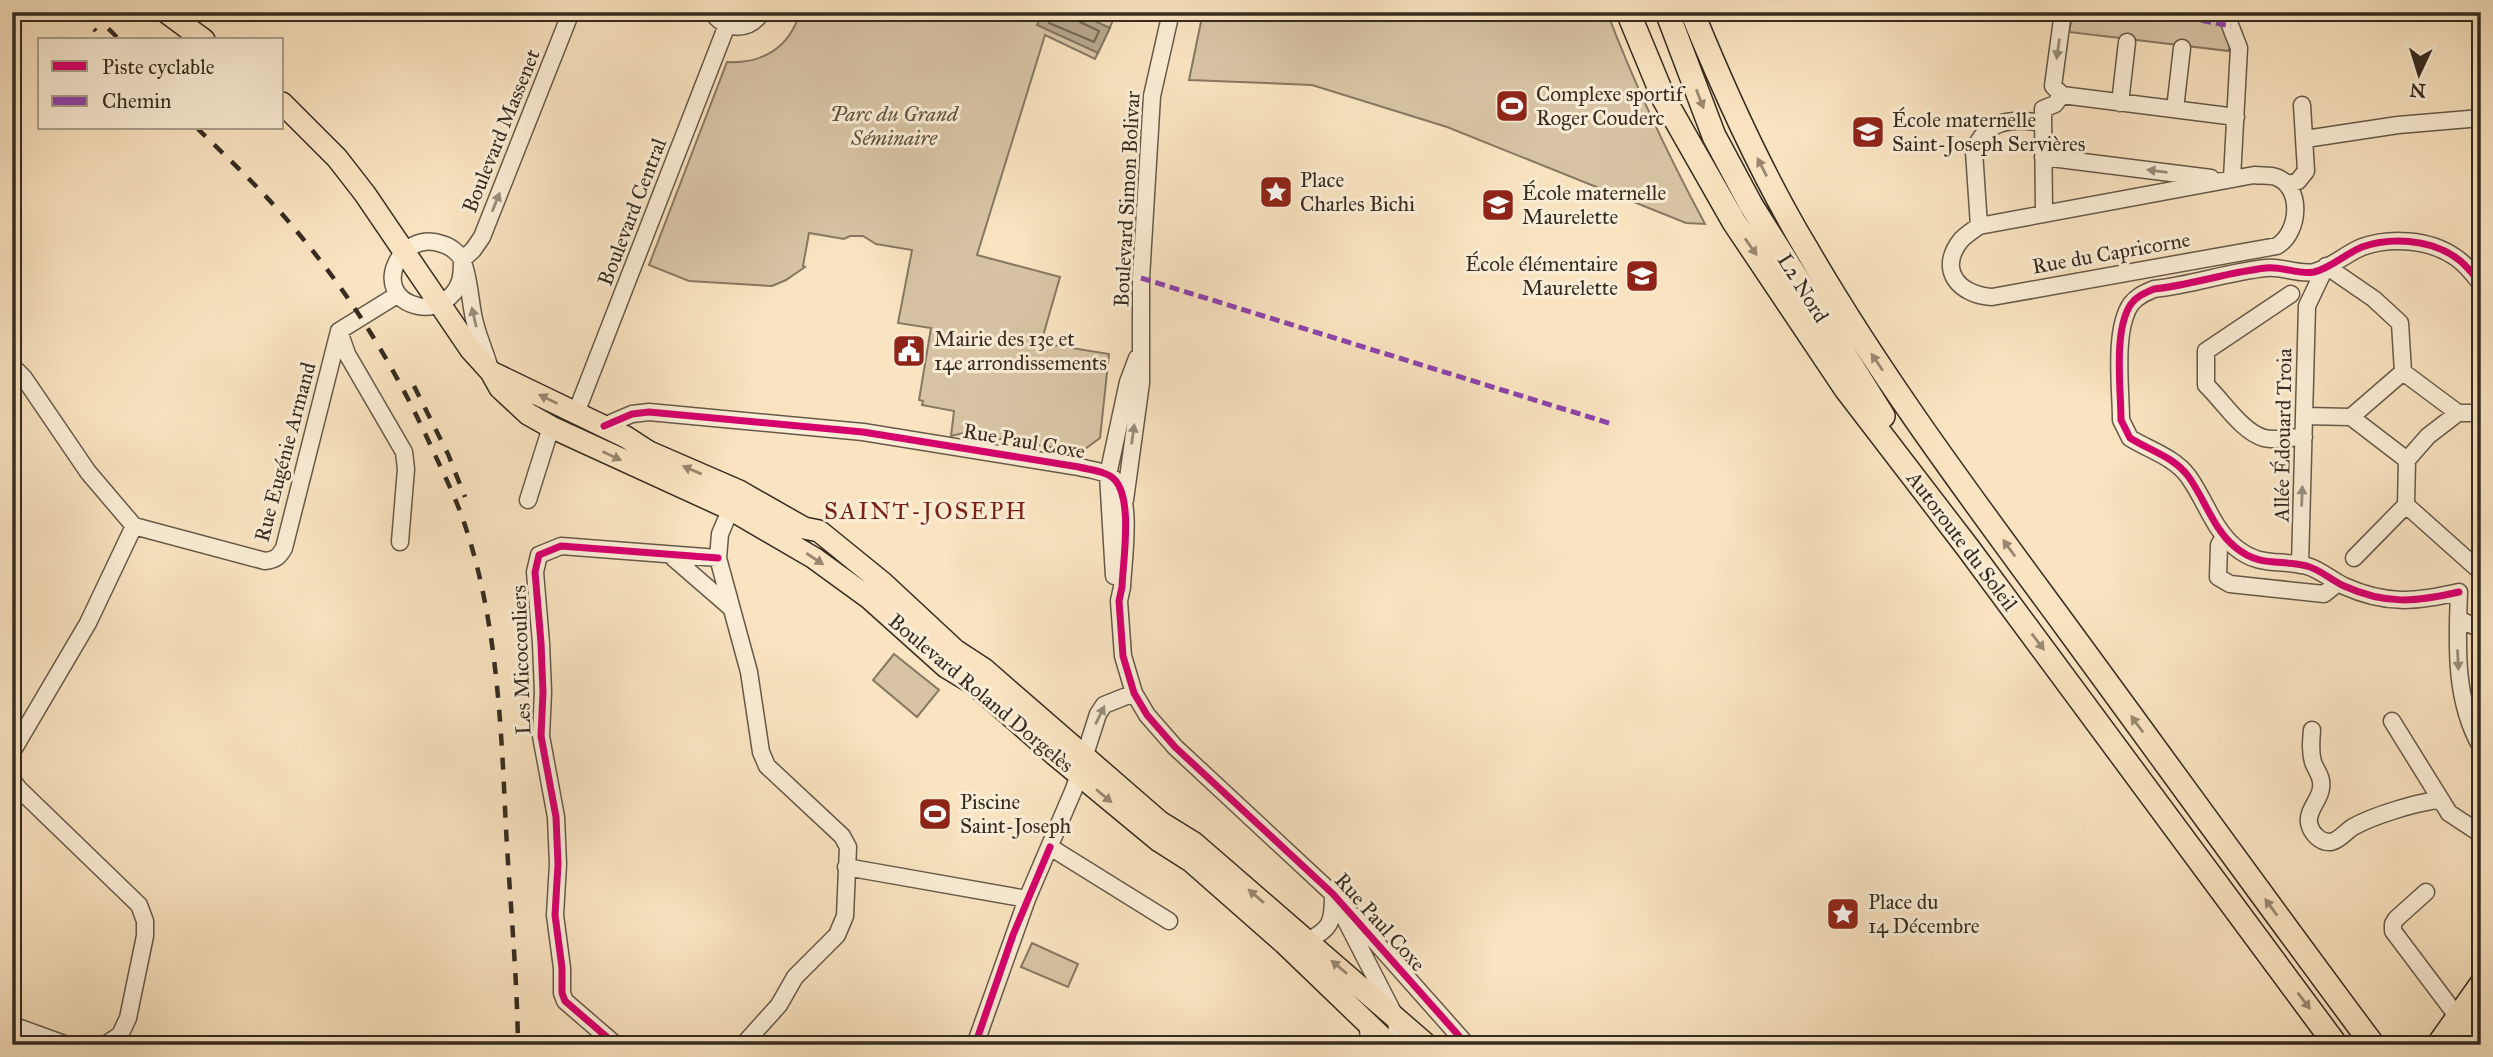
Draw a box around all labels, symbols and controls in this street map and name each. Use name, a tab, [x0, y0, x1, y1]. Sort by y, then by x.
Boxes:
legend	[38, 38, 284, 130]
one-way arrow	[2052, 38, 2063, 60]
north arrow	[2384, 38, 2454, 108]
street label: Boulevard Massenet	[456, 45, 546, 217]
text: Piste cyclable	[102, 54, 215, 80]
text: N	[2409, 78, 2427, 102]
place label: Complexe sportif Roger Couderc	[1536, 81, 1686, 131]
sports icon: Complexe sportif Roger Couderc	[1493, 87, 1531, 125]
text: Chemin	[102, 88, 171, 114]
one-way arrow	[1695, 88, 1706, 109]
street label: Boulevard Simon Bolivar	[1108, 90, 1146, 308]
park label: Parc du Grand Séminaire	[830, 101, 960, 151]
place label: École maternelle Saint-Joseph Servières	[1892, 106, 2086, 157]
school or university icon: École maternelle Saint-Joseph Servières	[1849, 113, 1887, 151]
street label: Boulevard Central	[592, 134, 672, 289]
one-way arrow	[1756, 157, 1767, 177]
one-way arrow	[2146, 166, 2168, 177]
place label: Place Charles Bichi	[1300, 167, 1415, 217]
place icon: Place Charles Bichi	[1257, 173, 1295, 211]
place label: École maternelle Maurelette	[1522, 179, 1666, 230]
school or university icon: École maternelle Maurelette	[1479, 186, 1517, 224]
one-way arrow	[490, 191, 501, 212]
street label: Rue du Capricorne	[2030, 226, 2192, 280]
one-way arrow	[1744, 238, 1758, 256]
street label: L2 Nord	[1772, 249, 1835, 328]
place label: École élémentaire Maurelette	[1465, 250, 1618, 301]
school or university icon: École élémentaire Maurelette	[1623, 257, 1661, 295]
one-way arrow	[469, 306, 480, 328]
place label: Mairie des 13e et 14e arrondissements	[934, 326, 1107, 376]
public building icon: Mairie des 13e et 14e arrondissements	[890, 332, 928, 370]
street label: Allée Édouard Troia	[2267, 348, 2298, 523]
one-way arrow	[1871, 352, 1884, 372]
street label: Rue Eugénie Armand	[249, 359, 322, 545]
one-way arrow	[538, 394, 558, 405]
street label: Rue Paul Coxe	[961, 417, 1087, 465]
one-way arrow	[1128, 423, 1139, 445]
one-way arrow	[602, 450, 622, 462]
one-way arrow	[682, 464, 702, 476]
street label: Autoroute du Soleil	[1900, 465, 2023, 616]
one-way arrow	[2297, 485, 2308, 507]
district label: SAINT-JOSEPH	[824, 496, 1028, 526]
one-way arrow	[2002, 539, 2016, 557]
one-way arrow	[806, 552, 824, 566]
street label: Les Micocouliers	[505, 585, 537, 735]
street label: Boulevard Roland Dorgelès	[883, 608, 1079, 778]
one-way arrow	[2030, 633, 2045, 651]
one-way arrow	[2453, 649, 2464, 671]
one-way arrow	[1094, 705, 1106, 726]
one-way arrow	[2130, 715, 2144, 733]
one-way arrow	[1095, 788, 1113, 804]
place label: Piscine Saint-Joseph	[960, 789, 1072, 839]
sports icon: Piscine Saint-Joseph	[916, 795, 954, 833]
street label: Rue Paul Coxe	[1329, 867, 1431, 977]
one-way arrow	[1247, 889, 1264, 904]
place label: Place du 14 Décembre	[1868, 889, 1980, 939]
place icon: Place du 14 Décembre	[1824, 895, 1862, 933]
one-way arrow	[2265, 898, 2279, 916]
one-way arrow	[1330, 960, 1348, 975]
one-way arrow	[2296, 992, 2311, 1010]

